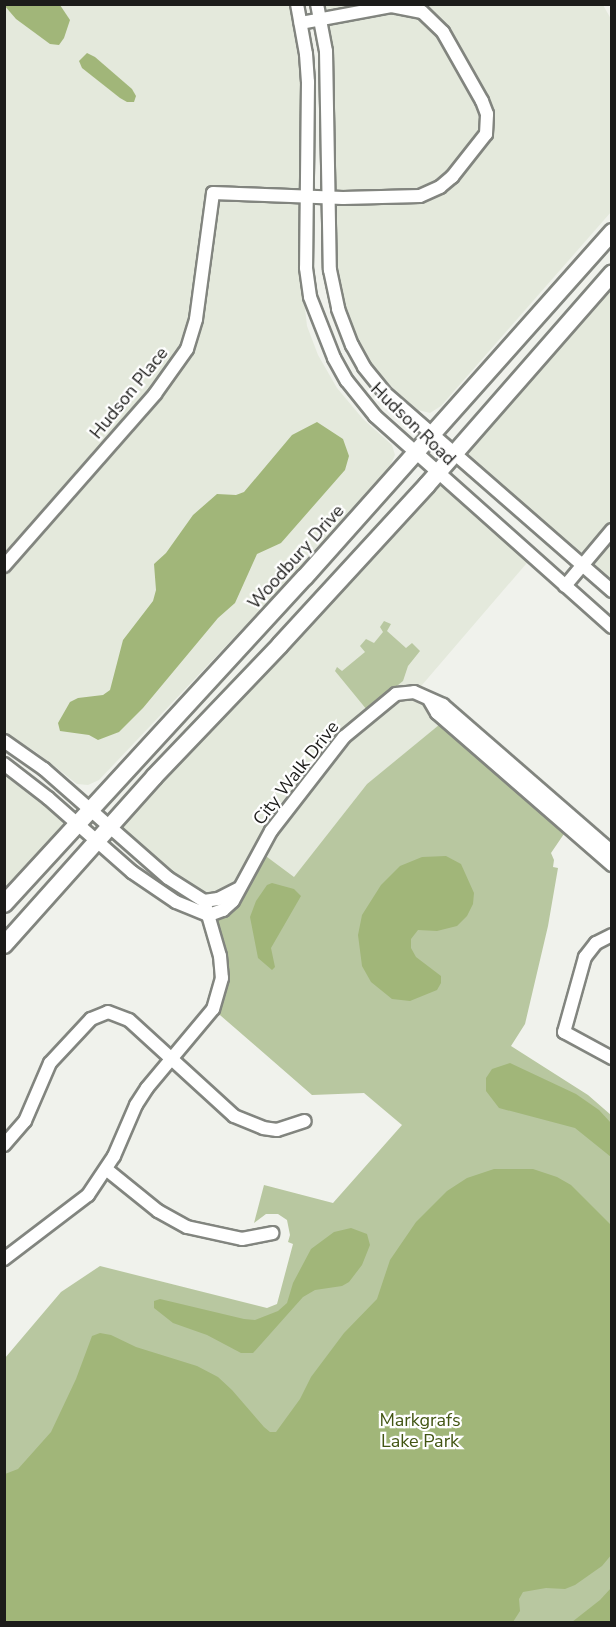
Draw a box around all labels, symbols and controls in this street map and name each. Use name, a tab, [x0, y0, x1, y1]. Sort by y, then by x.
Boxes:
street label: Hudson Place	[85, 343, 173, 443]
street label: Hudson Road	[366, 378, 460, 470]
street label: Woodbury Drive	[243, 500, 349, 614]
street label: City Walk Drive	[249, 716, 343, 830]
park label: Markgrafs Lake Park	[379, 1410, 461, 1452]

